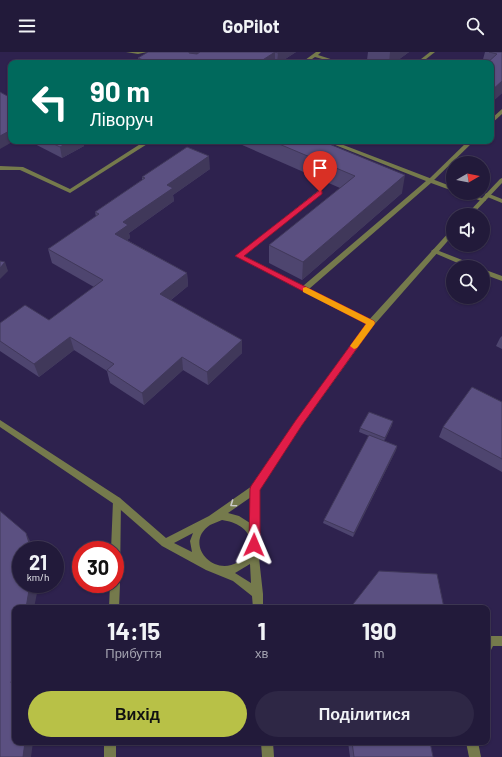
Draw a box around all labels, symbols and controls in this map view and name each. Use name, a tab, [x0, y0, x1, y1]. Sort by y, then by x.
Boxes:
icon: menu	[16, 15, 38, 37]
text: GoPilot	[222, 15, 280, 37]
icon: search	[464, 15, 486, 37]
text: 90 m	[90, 74, 150, 108]
icon: left	[24, 76, 76, 128]
text: Ліворуч	[90, 108, 153, 130]
pin	[303, 151, 337, 192]
north arrow	[446, 156, 490, 200]
map controls	[446, 156, 490, 304]
icon: arrive	[309, 157, 331, 179]
button: sound	[446, 208, 490, 252]
button: search	[446, 260, 490, 304]
one-way arrow	[230, 499, 237, 507]
position arrow	[233, 524, 275, 566]
speed limit sign: 30	[72, 541, 124, 593]
text: 21	[29, 550, 47, 574]
text: km/h	[27, 571, 49, 583]
text: 14:15	[107, 616, 160, 645]
text: 1	[258, 616, 266, 645]
text: 190	[362, 616, 397, 645]
text: Прибуття	[105, 645, 162, 661]
text: хв	[255, 645, 268, 661]
text: m	[374, 645, 385, 661]
button: Вихід	[28, 691, 247, 737]
button: Поділитися	[255, 691, 474, 737]

